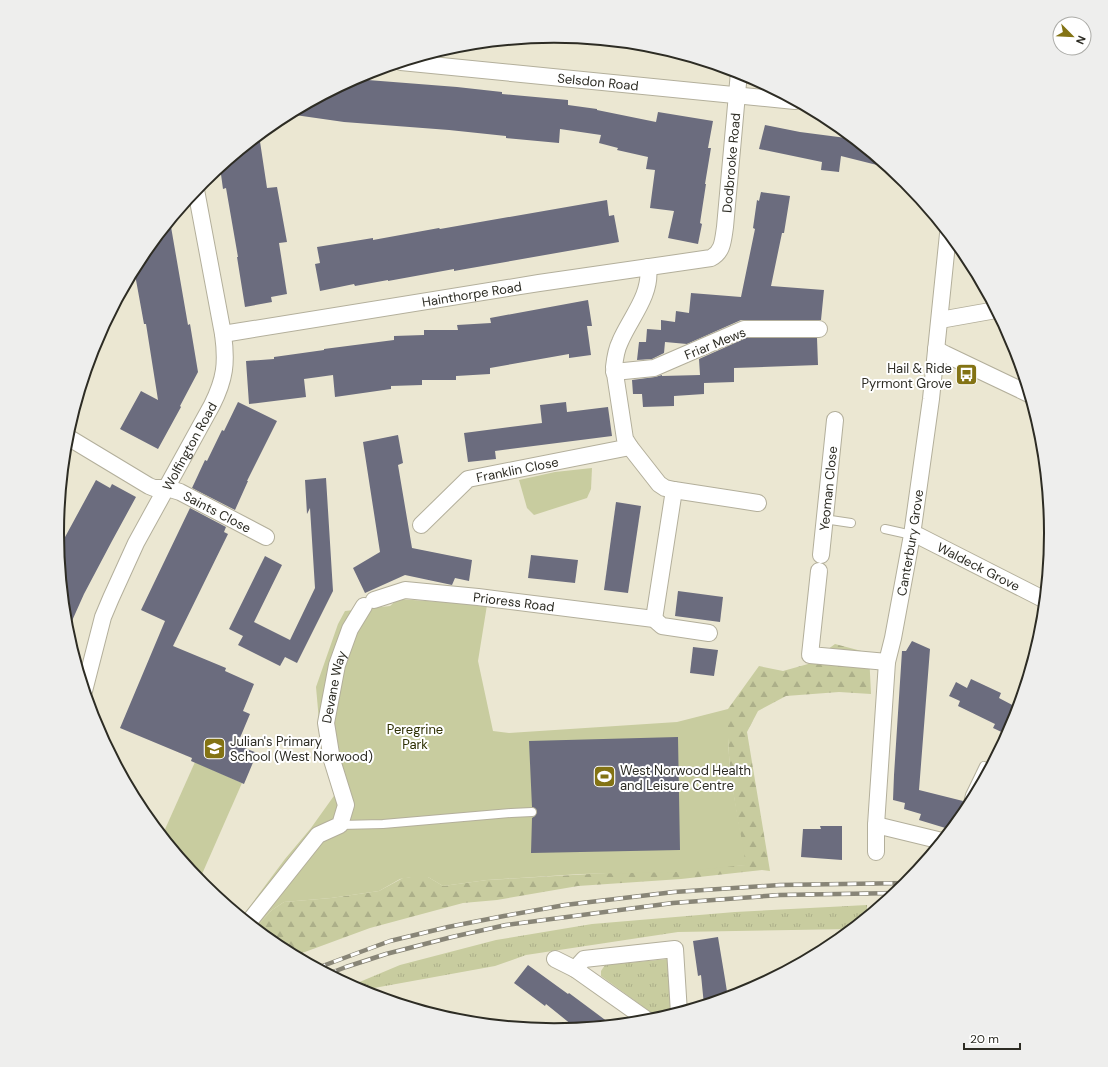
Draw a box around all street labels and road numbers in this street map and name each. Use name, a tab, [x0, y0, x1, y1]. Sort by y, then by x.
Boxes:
street label: Selsdon Road	[557, 70, 639, 94]
street label: Dodbrooke Road	[718, 112, 744, 214]
street label: Hainthorpe Road	[421, 278, 523, 311]
street label: Friar Mews	[682, 323, 748, 363]
street label: Wolfington Road	[159, 399, 221, 494]
street label: Yeoman Close	[816, 445, 841, 532]
street label: Franklin Close	[475, 453, 560, 486]
street label: Saints Close	[180, 487, 254, 537]
street label: Canterbury Grove	[893, 488, 927, 597]
street label: Waldeck Grove	[934, 539, 1023, 595]
street label: Prioress Road	[472, 589, 555, 615]
street label: Devane Way	[318, 648, 351, 725]

